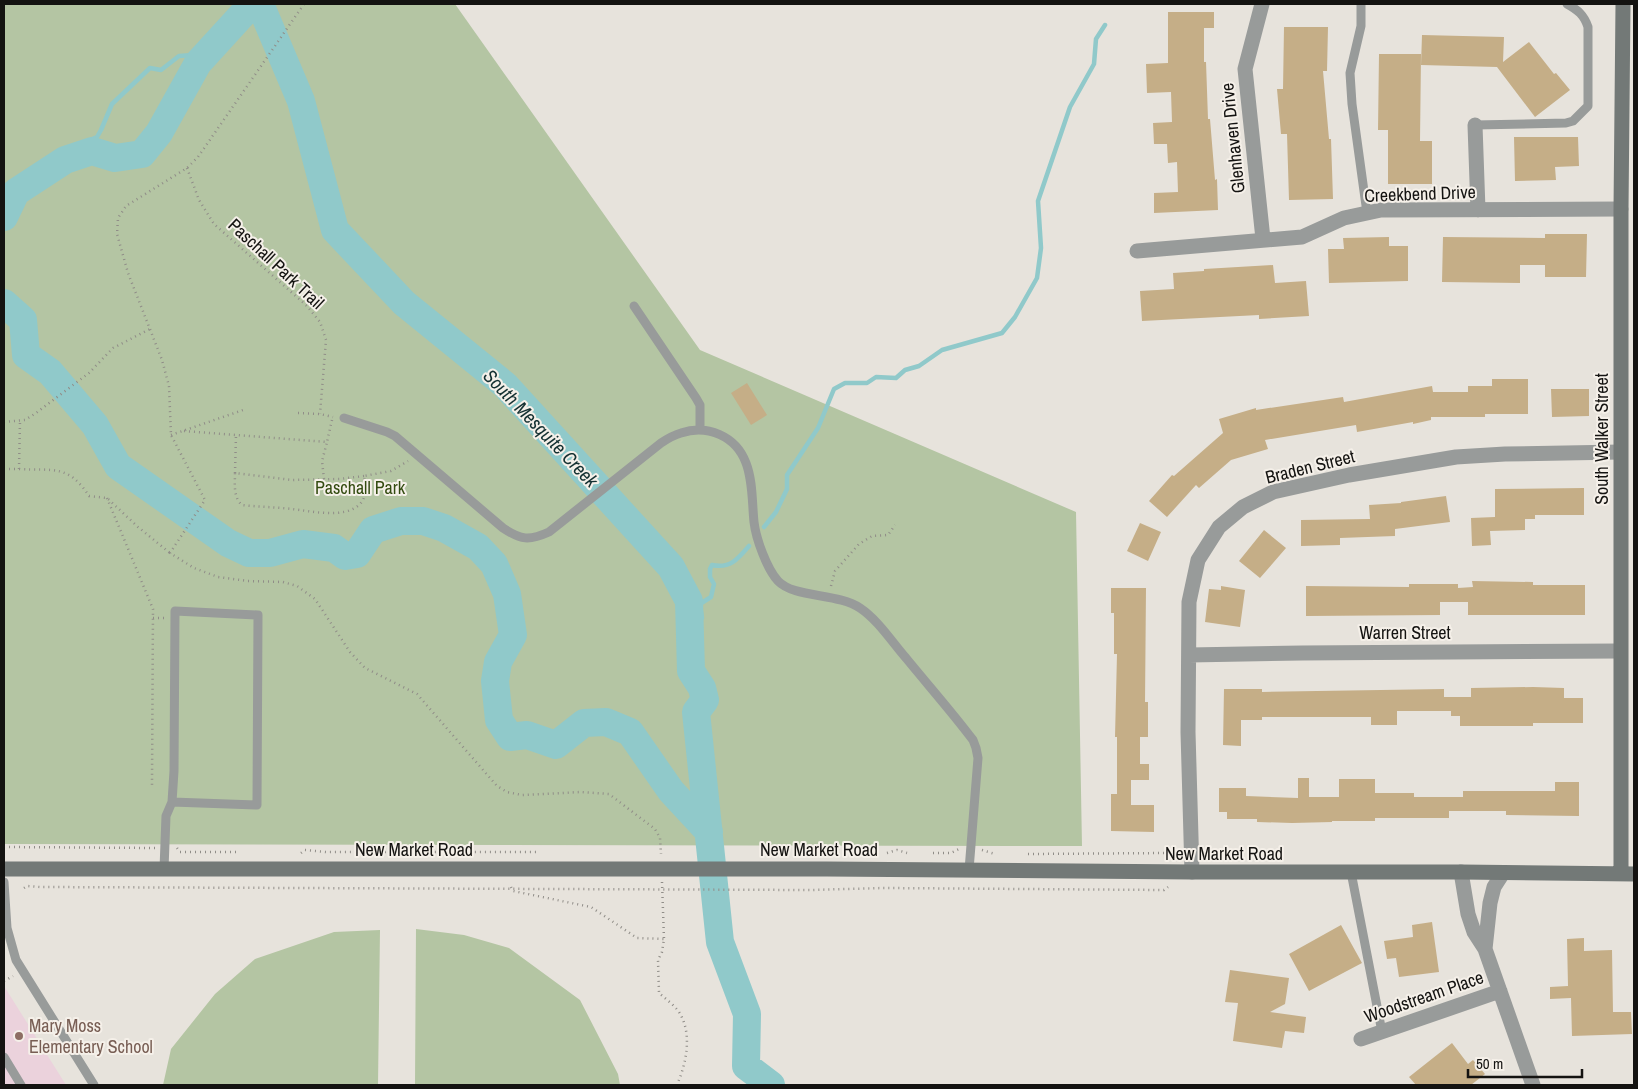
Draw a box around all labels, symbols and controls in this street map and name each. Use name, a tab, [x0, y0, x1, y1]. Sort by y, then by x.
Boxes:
street label: Glenhaven Drive	[1214, 82, 1251, 194]
street label: Creekbend Drive	[1364, 179, 1476, 208]
street label: Paschall Park Trail	[223, 213, 330, 315]
water label: South Mesquite Creek	[478, 363, 605, 494]
street label: South Walker Street	[1589, 373, 1614, 505]
street label: Braden Street	[1263, 443, 1357, 490]
park label: Paschall Park	[315, 475, 406, 500]
street label: Warren Street	[1359, 620, 1451, 645]
street label: New Market Road	[355, 837, 473, 862]
street label: New Market Road	[760, 837, 878, 862]
street label: New Market Road	[1165, 841, 1283, 866]
street label: Woodstream Place	[1361, 964, 1487, 1029]
place label: Mary Moss Elementary School	[29, 1013, 153, 1059]
marker: Mary Moss Elementary School	[13, 1030, 25, 1042]
scale bar	[1468, 1046, 1582, 1078]
text: 50 m	[1476, 1053, 1503, 1074]

